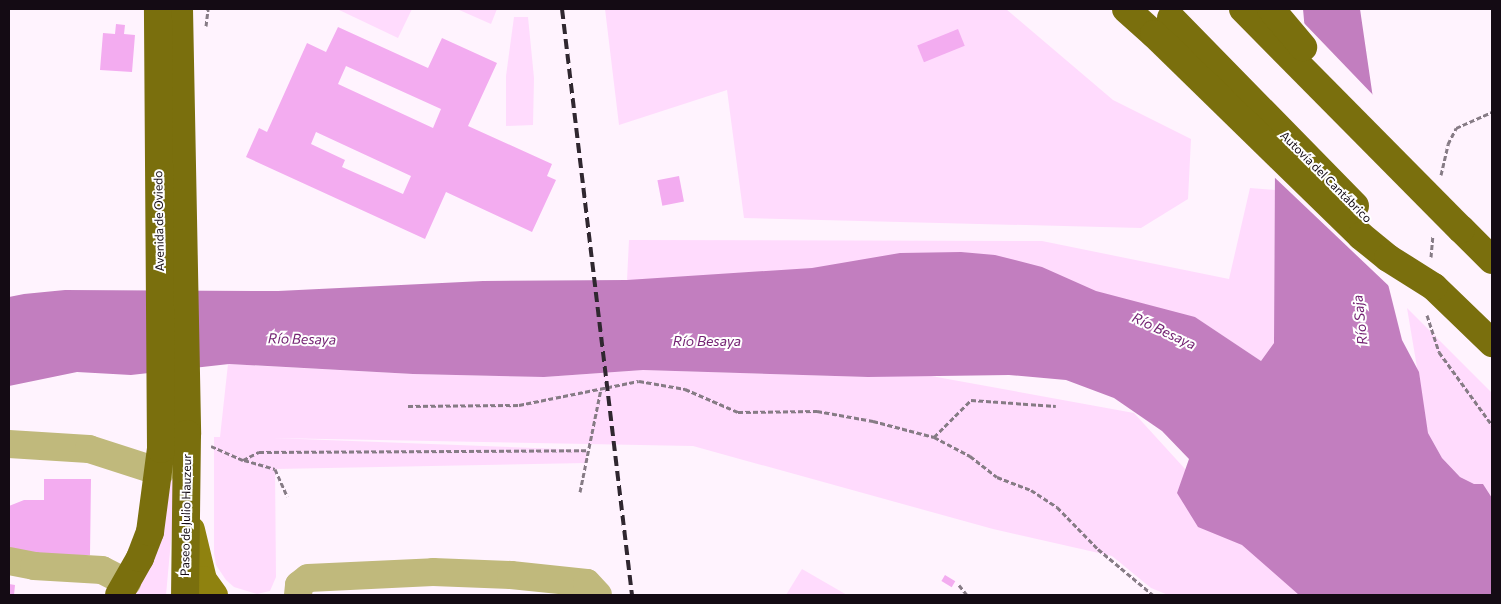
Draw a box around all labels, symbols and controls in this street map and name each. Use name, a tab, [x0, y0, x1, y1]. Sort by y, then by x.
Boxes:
street label: Autovía del Cantábrico	[1277, 128, 1375, 226]
street label: Avenida de Oviedo	[151, 171, 167, 271]
water label: Río Saja	[1349, 294, 1371, 346]
water label: Río Besaya	[1130, 309, 1198, 353]
water label: Río Besaya	[268, 330, 336, 348]
water label: Río Besaya	[673, 333, 741, 349]
street label: Paseo de Julio Hauzeur	[178, 454, 194, 576]

